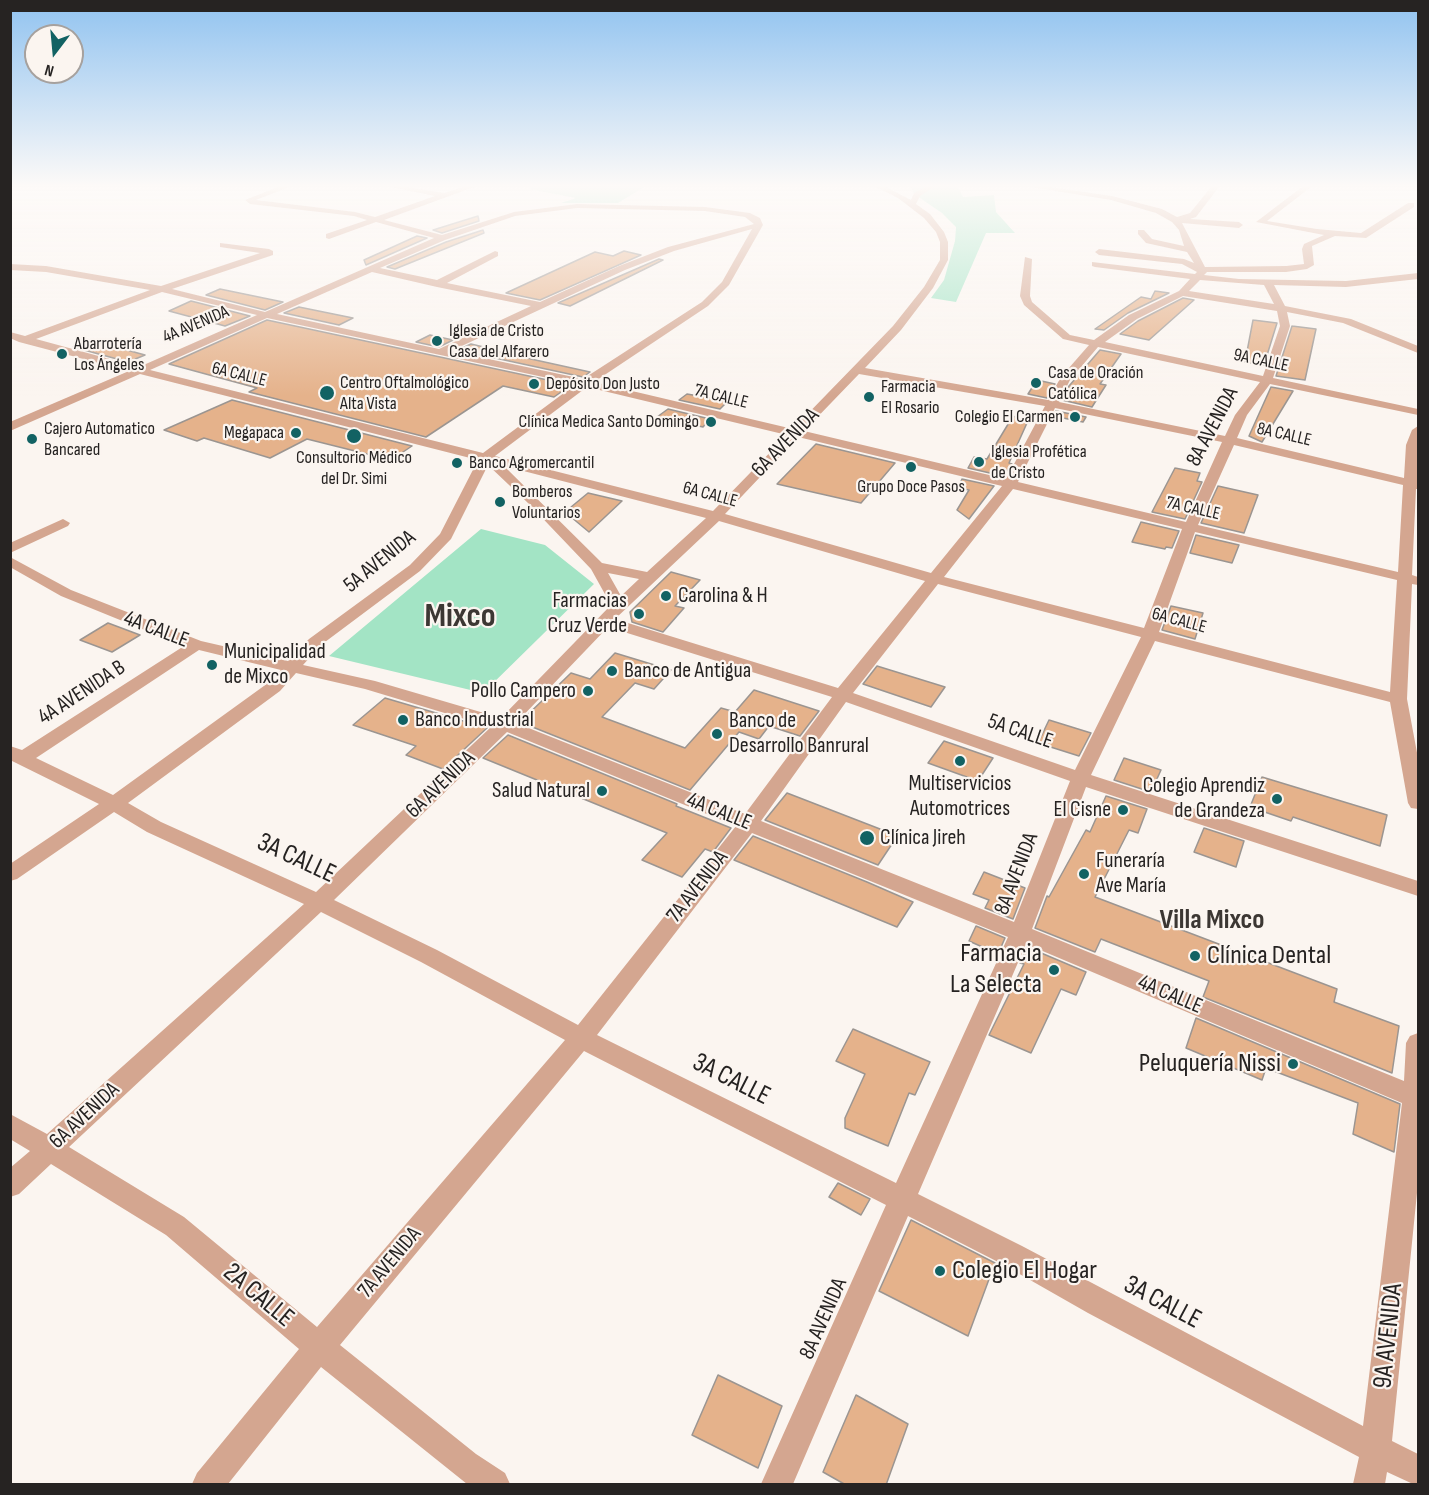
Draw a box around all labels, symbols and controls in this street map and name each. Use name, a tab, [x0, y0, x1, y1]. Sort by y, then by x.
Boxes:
north arrow	[24, 24, 84, 84]
text: N	[43, 60, 56, 80]
street label: 4A AVENIDA	[160, 301, 232, 349]
place label: Iglesia de Cristo Casa del Alfarero	[449, 320, 549, 362]
place label: Abarrotería Los Ángeles	[74, 333, 144, 376]
marker: Iglesia de Cristo Casa del Alfarero	[430, 334, 444, 348]
street label: 9A CALLE	[1231, 345, 1291, 377]
marker: Abarrotería Los Ángeles	[55, 347, 69, 361]
street label: 6A CALLE	[209, 358, 269, 392]
place label: Casa de Oración Católica	[1048, 362, 1144, 404]
place label: Centro Oftalmológico Alta Vista	[340, 372, 469, 415]
place label: Depósito Don Justo	[546, 373, 660, 395]
place label: Farmacia El Rosario	[881, 376, 939, 418]
marker: Casa de Oración Católica	[1029, 376, 1043, 390]
marker: Depósito Don Justo	[527, 377, 541, 391]
street label: 7A CALLE	[692, 380, 750, 414]
street label: 8A AVENIDA	[1181, 383, 1245, 471]
marker: Centro Oftalmológico Alta Vista	[318, 384, 336, 402]
marker: Farmacia El Rosario	[862, 390, 876, 404]
street label: 6A AVENIDA	[747, 403, 825, 483]
place label: Colegio El Carmen	[955, 406, 1063, 428]
marker: Colegio El Carmen	[1068, 410, 1082, 424]
place label: Clínica Medica Santo Domingo	[519, 411, 699, 433]
marker: Clínica Medica Santo Domingo	[704, 415, 718, 429]
place label: Cajero Automatico Bancared	[44, 418, 155, 460]
street label: 8A CALLE	[1254, 418, 1314, 452]
place label: Megapaca	[224, 422, 284, 444]
marker: Megapaca	[289, 426, 303, 440]
marker: Consultorio Médico del Dr. Simi	[345, 427, 363, 445]
marker: Cajero Automatico Bancared	[25, 432, 39, 446]
place label: Iglesia Profética de Cristo	[991, 441, 1087, 484]
place label: Consultorio Médico del Dr. Simi	[296, 447, 412, 490]
place label: Banco Agromercantil	[469, 452, 594, 474]
marker: Iglesia Profética de Cristo	[972, 455, 986, 469]
marker: Banco Agromercantil	[450, 456, 464, 470]
marker: Grupo Doce Pasos	[904, 460, 918, 474]
place label: Grupo Doce Pasos	[857, 476, 965, 498]
street label: 6A CALLE	[680, 477, 740, 513]
place label: Bomberos Voluntarios	[512, 481, 580, 524]
street label: 7A CALLE	[1164, 492, 1222, 526]
marker: Bomberos Voluntarios	[493, 495, 507, 509]
street label: 5A AVENIDA	[339, 525, 421, 599]
place label: Carolina & H	[678, 583, 768, 609]
place label: Farmacias Cruz Verde	[547, 588, 627, 640]
marker: Carolina & H	[659, 589, 673, 603]
district label: Mixco	[424, 597, 496, 637]
street label: 6A CALLE	[1149, 603, 1209, 639]
street label: 4A CALLE	[120, 606, 192, 654]
marker: Farmacias Cruz Verde	[632, 607, 646, 621]
place label: Municipalidad de Mixco	[224, 639, 326, 690]
street label: 4A AVENIDA B	[33, 655, 131, 731]
marker: Municipalidad de Mixco	[205, 658, 219, 672]
place label: Banco de Antigua	[624, 658, 751, 684]
marker: Banco de Antigua	[605, 664, 619, 678]
place label: Pollo Campero	[471, 678, 576, 704]
marker: Pollo Campero	[581, 684, 595, 698]
place label: Banco Industrial	[415, 707, 534, 733]
place label: Banco de Desarrollo Banrural	[729, 708, 869, 760]
street label: 5A CALLE	[984, 709, 1056, 755]
marker: Banco Industrial	[396, 713, 410, 727]
marker: Banco de Desarrollo Banrural	[710, 727, 724, 741]
street label: 6A AVENIDA	[401, 746, 481, 824]
marker: Multiservicios Automotrices	[953, 754, 967, 768]
place label: Multiservicios Automotrices	[909, 771, 1011, 822]
place label: Colegio Aprendiz de Grandeza	[1143, 773, 1265, 824]
place label: Salud Natural	[492, 778, 590, 804]
marker: Salud Natural	[595, 784, 609, 798]
street label: 4A CALLE	[683, 787, 755, 837]
marker: Colegio Aprendiz de Grandeza	[1270, 792, 1284, 806]
place label: El Cisne	[1053, 797, 1111, 823]
marker: El Cisne	[1116, 803, 1130, 817]
place label: Clínica Jireh	[880, 825, 966, 851]
street label: 3A CALLE	[252, 827, 340, 891]
marker: Clínica Jireh	[858, 829, 876, 847]
street label: 8A AVENIDA	[989, 829, 1045, 919]
street label: 7A AVENIDA	[662, 846, 734, 928]
place label: Funeraría Ave María	[1096, 848, 1166, 900]
marker: Funeraría Ave María	[1077, 867, 1091, 881]
district label: Villa Mixco	[1159, 904, 1265, 938]
place label: Farmacia La Selecta	[950, 938, 1042, 1001]
place label: Clínica Dental	[1207, 940, 1331, 972]
marker: Clínica Dental	[1188, 949, 1202, 963]
marker: Farmacia La Selecta	[1047, 963, 1061, 977]
street label: 4A CALLE	[1134, 970, 1206, 1020]
street label: 3A CALLE	[687, 1047, 775, 1113]
place label: Peluquería Nissi	[1139, 1048, 1281, 1080]
marker: Peluquería Nissi	[1286, 1057, 1300, 1071]
street label: 6A AVENIDA	[45, 1077, 125, 1155]
street label: 7A AVENIDA	[353, 1222, 427, 1304]
place label: Colegio El Hogar	[952, 1255, 1097, 1287]
street label: 2A CALLE	[216, 1257, 300, 1335]
marker: Colegio El Hogar	[933, 1264, 947, 1278]
street label: 3A CALLE	[1118, 1269, 1206, 1337]
street label: 8A AVENIDA	[794, 1274, 854, 1364]
street label: 9A AVENIDA	[1367, 1282, 1411, 1390]

